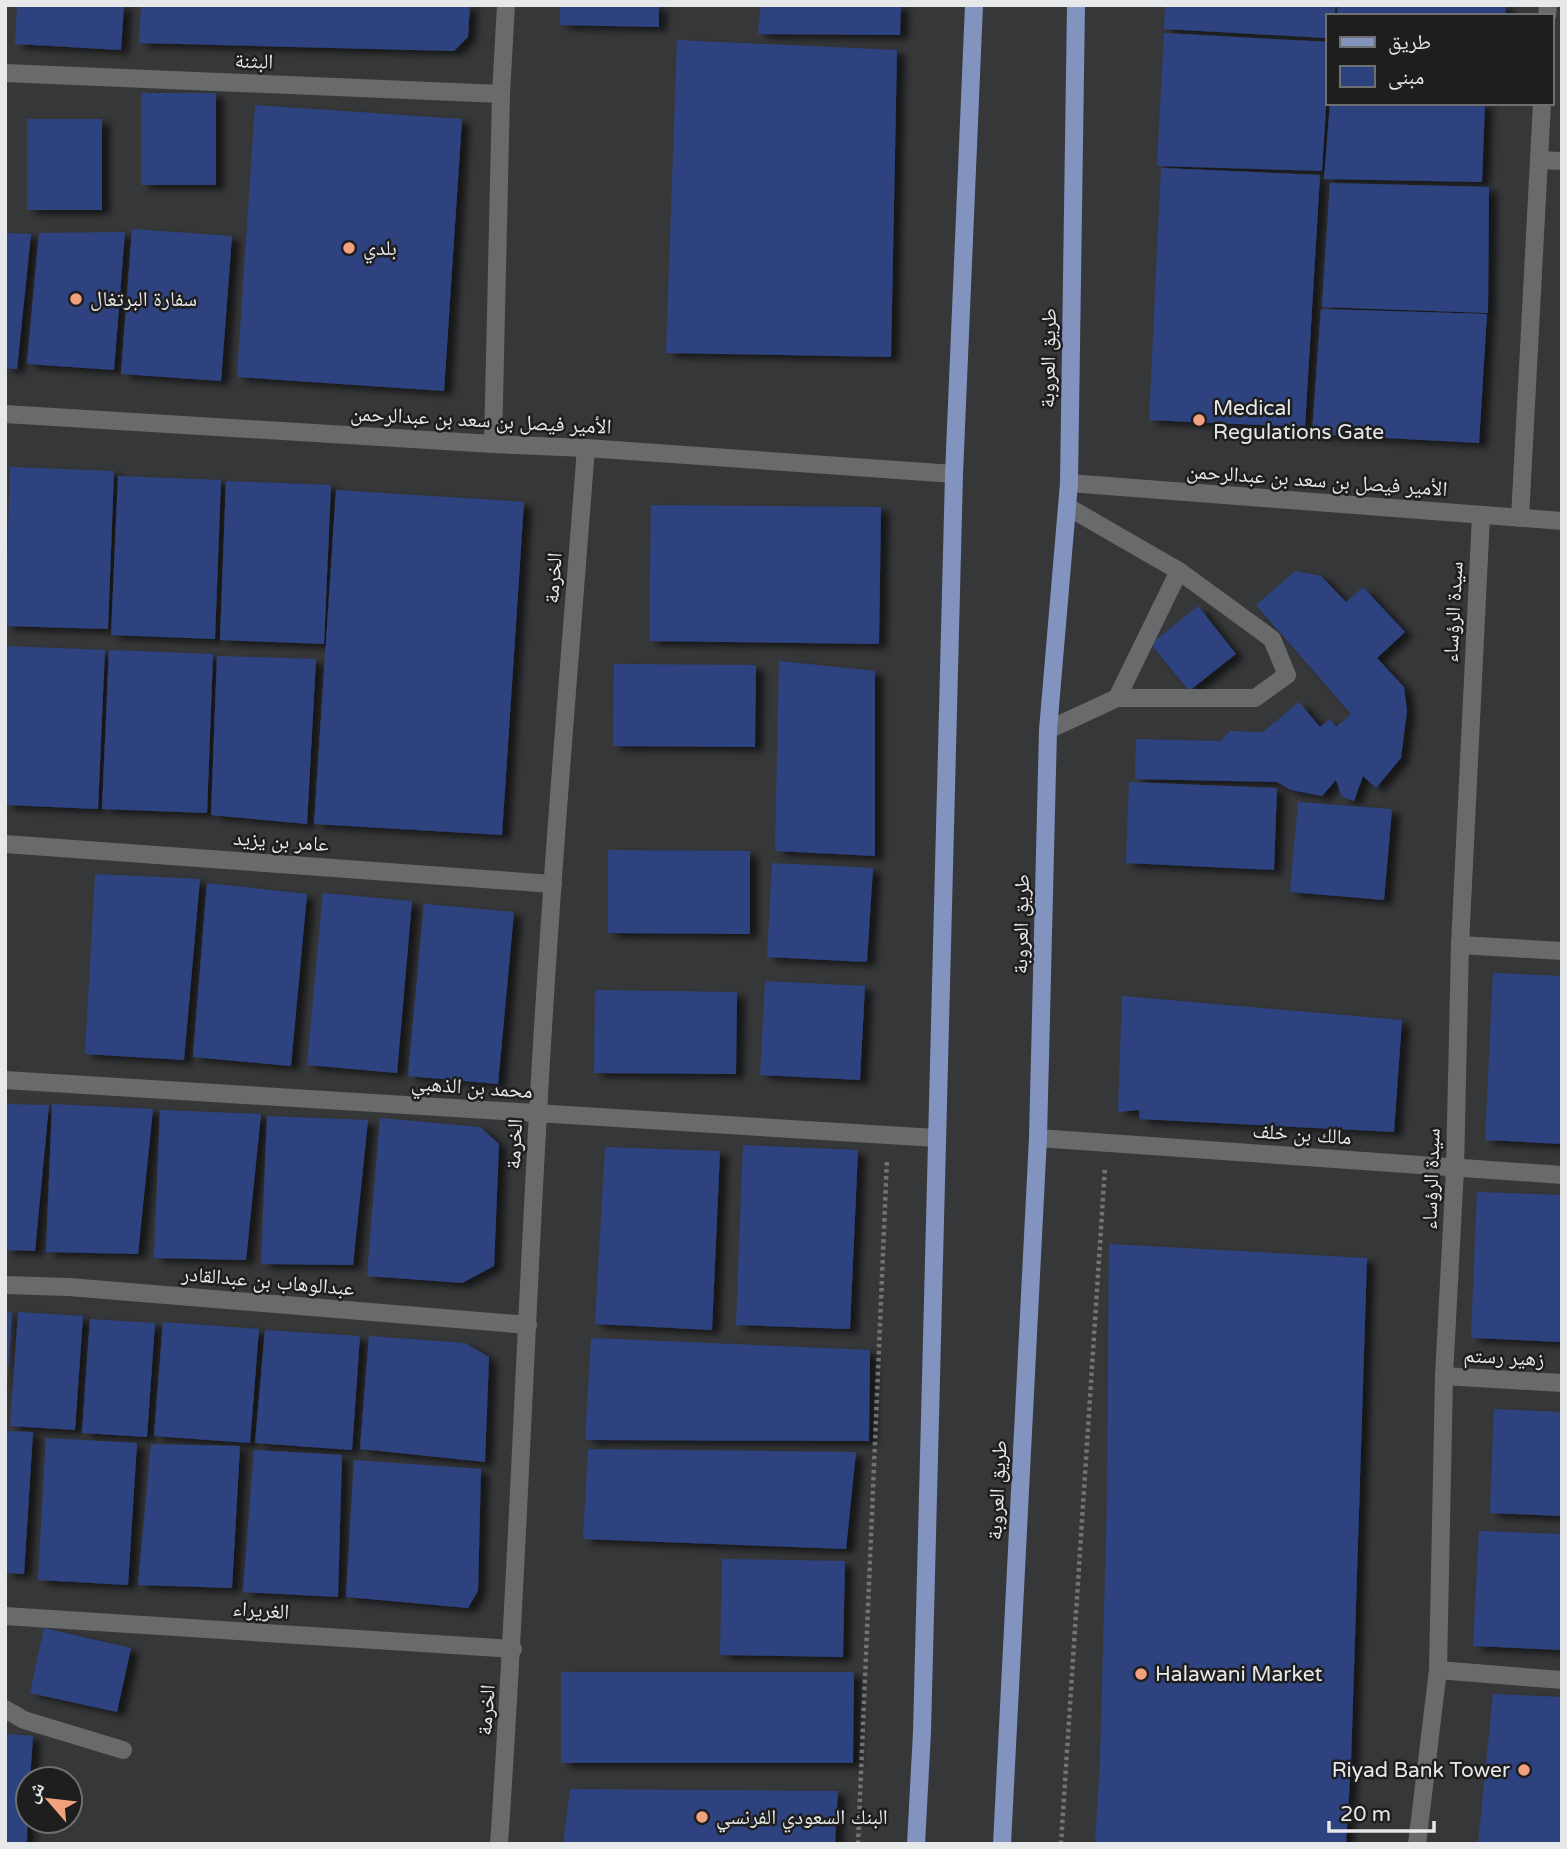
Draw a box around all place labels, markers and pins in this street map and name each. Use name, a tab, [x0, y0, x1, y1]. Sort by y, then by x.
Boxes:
place label: بلدي	[363, 236, 397, 264]
marker: بلدي	[341, 240, 357, 256]
place label: سفارة البرتغال	[90, 287, 197, 312]
marker: سفارة البرتغال	[68, 291, 84, 307]
place label: Medical Regulations Gate	[1213, 396, 1384, 445]
marker: Medical Regulations Gate	[1191, 412, 1207, 428]
place label: Halawani Market	[1155, 1662, 1323, 1687]
marker: Halawani Market	[1133, 1666, 1149, 1682]
place label: Riyad Bank Tower	[1332, 1758, 1510, 1783]
marker: Riyad Bank Tower	[1516, 1762, 1532, 1778]
place label: البنك السعودي الفرنسي	[716, 1805, 888, 1833]
marker: البنك السعودي الفرنسي	[694, 1809, 710, 1825]

